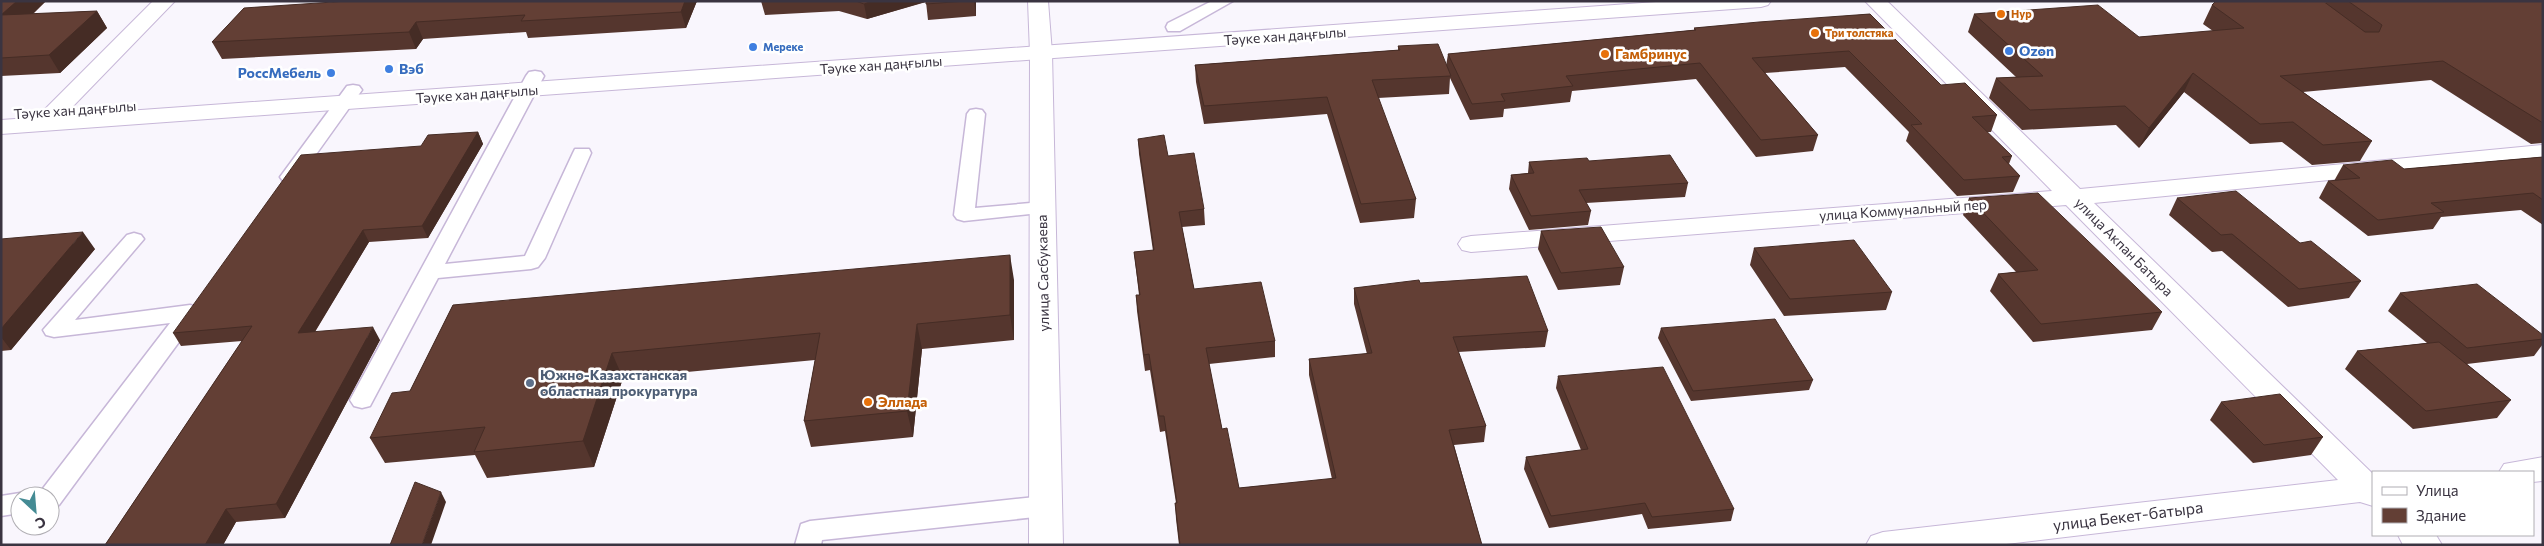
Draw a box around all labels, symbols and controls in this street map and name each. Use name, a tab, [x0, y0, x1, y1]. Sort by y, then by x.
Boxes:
place label: Нур	[2011, 7, 2032, 20]
marker: Нур	[1995, 8, 2007, 20]
street label: Тәуке хан даңғылы	[1223, 23, 1347, 48]
place label: Три толстяка	[1825, 26, 1894, 39]
marker: Три толстяка	[1809, 27, 1821, 39]
place label: Мереке	[763, 40, 804, 53]
marker: Мереке	[747, 41, 759, 53]
place label: Ozon	[2019, 42, 2054, 59]
place label: Гамбринус	[1615, 45, 1687, 62]
marker: Ozon	[2003, 45, 2015, 57]
marker: Гамбринус	[1599, 48, 1611, 60]
street label: Тәуке хан даңғылы	[819, 52, 943, 77]
place label: Вэб	[399, 60, 424, 77]
marker: Вэб	[383, 63, 395, 75]
place label: РоссМебель	[238, 64, 321, 81]
marker: РоссМебель	[325, 67, 337, 79]
street label: Тәуке хан даңғылы	[415, 81, 539, 106]
street label: Тәуке хан даңғылы	[13, 97, 137, 122]
street label: улица Акпан Батыра	[2072, 194, 2177, 299]
street label: улица Коммунальный пер	[1818, 195, 1987, 224]
street label: улица Сасбукаева	[1033, 214, 1052, 332]
place label: Южно-Казахстанская областная прокуратура	[540, 366, 698, 399]
marker: Южно-Казахстанская областная прокуратура	[524, 377, 536, 389]
place label: Эллада	[878, 393, 927, 410]
marker: Эллада	[862, 396, 874, 408]
legend	[2372, 471, 2534, 536]
text: Улица	[2416, 481, 2458, 499]
north arrow	[10, 486, 60, 536]
street label: улица Бекет-батыра	[2052, 497, 2204, 534]
text: Здание	[2416, 506, 2466, 524]
text: С	[33, 513, 49, 533]

